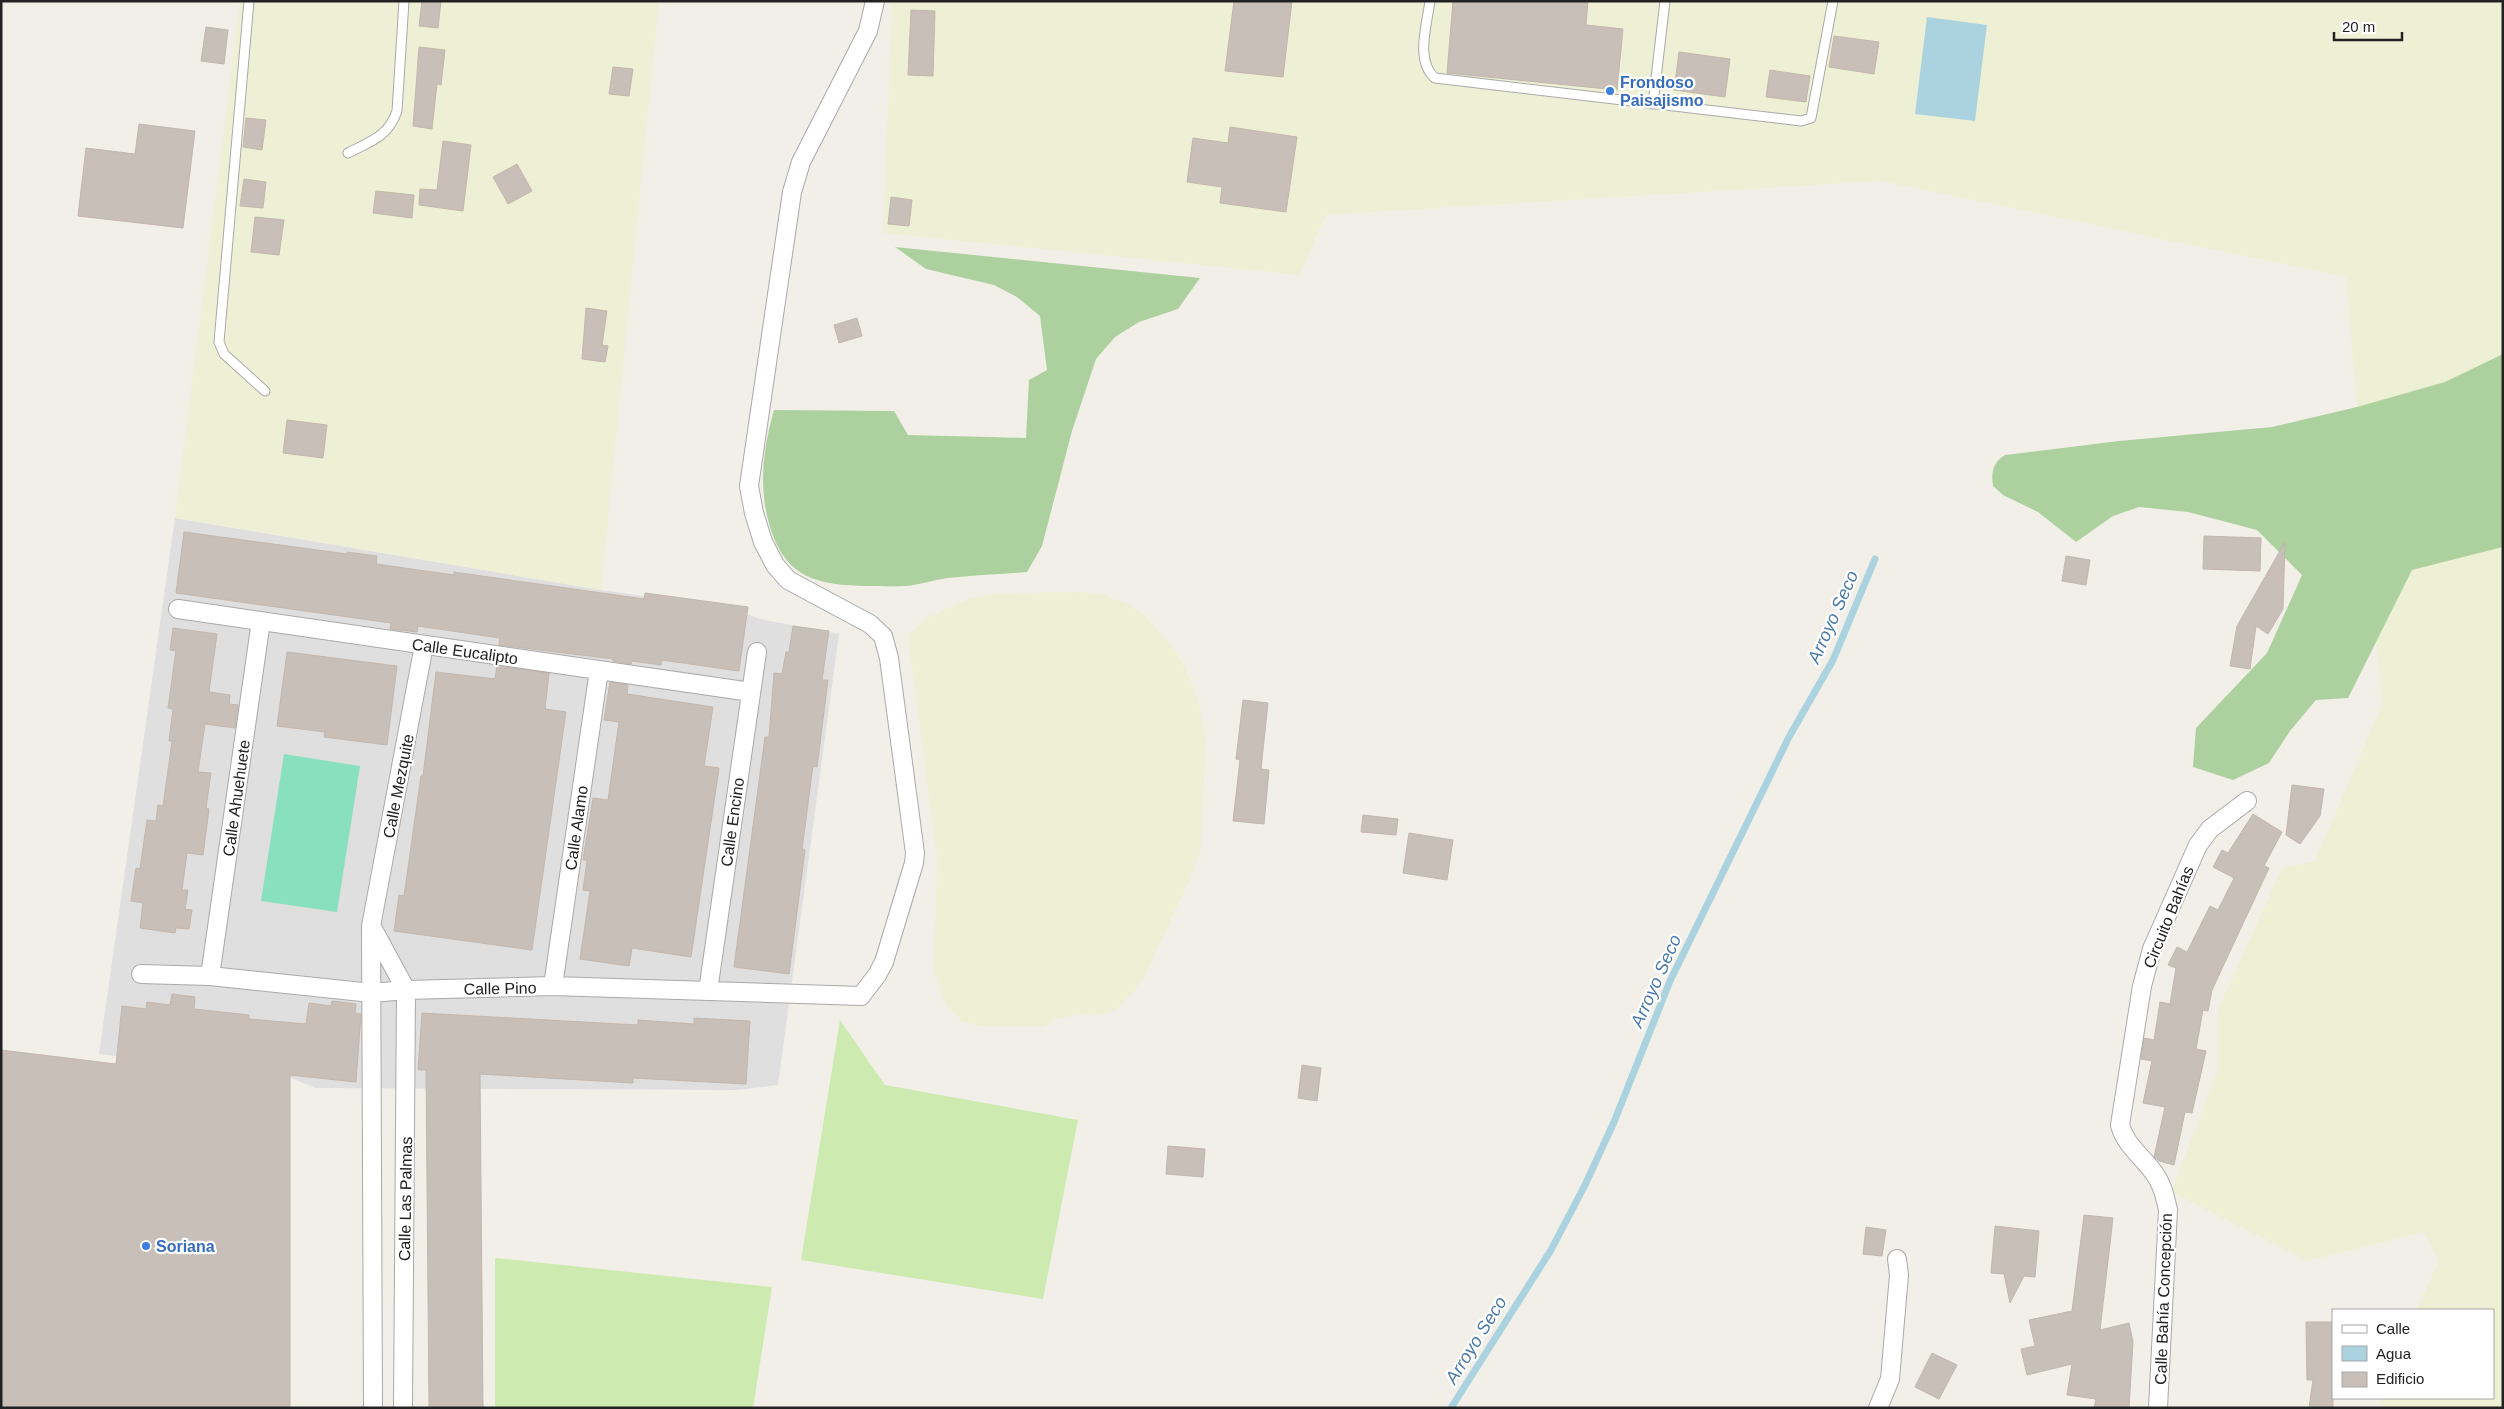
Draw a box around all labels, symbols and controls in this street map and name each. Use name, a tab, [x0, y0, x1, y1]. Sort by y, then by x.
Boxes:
scale bar	[2334, 10, 2402, 42]
text: 20 m	[2342, 18, 2375, 35]
place label: Frondoso Paisajismo	[1620, 74, 1704, 109]
marker: Frondoso Paisajismo	[1604, 85, 1616, 97]
water label: Arroyo Seco	[1803, 568, 1862, 667]
street label: Calle Eucalipto	[411, 636, 519, 667]
street label: Calle Mezquite	[380, 732, 417, 840]
street label: Calle Ahuehuete	[220, 739, 253, 857]
street label: Calle Encino	[718, 776, 747, 868]
street label: Calle Alamo	[562, 785, 591, 872]
street label: Circuito Bahías	[2140, 864, 2197, 971]
water label: Arroyo Seco	[1626, 932, 1685, 1031]
street label: Calle Pino	[463, 979, 537, 998]
street label: Calle Las Palmas	[396, 1137, 415, 1261]
street label: Calle Bahía Concepción	[2152, 1213, 2175, 1385]
place label: Soriana	[156, 1238, 215, 1255]
marker: Soriana	[140, 1240, 152, 1252]
water label: Arroyo Seco	[1441, 1293, 1511, 1388]
legend	[2332, 1309, 2494, 1399]
text: Calle	[2376, 1320, 2410, 1337]
text: Agua	[2376, 1345, 2412, 1362]
text: Edificio	[2376, 1370, 2424, 1387]

